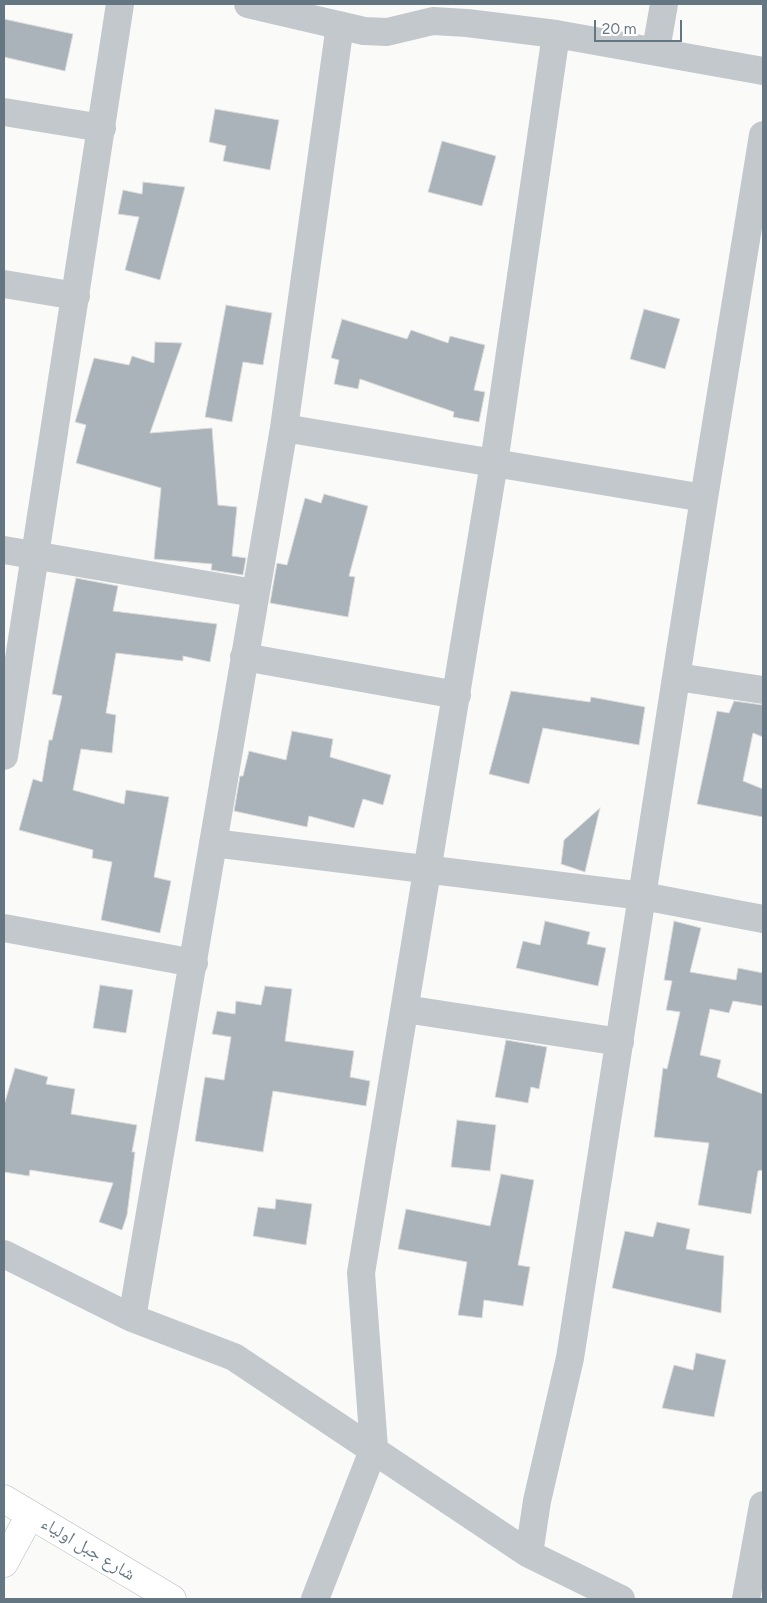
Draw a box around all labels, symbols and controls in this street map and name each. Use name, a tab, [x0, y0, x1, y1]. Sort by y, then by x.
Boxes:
scale bar	[597, 10, 684, 42]
text: 20 m	[602, 20, 636, 38]
street label: شارع جبل اولياء	[37, 1512, 139, 1586]

